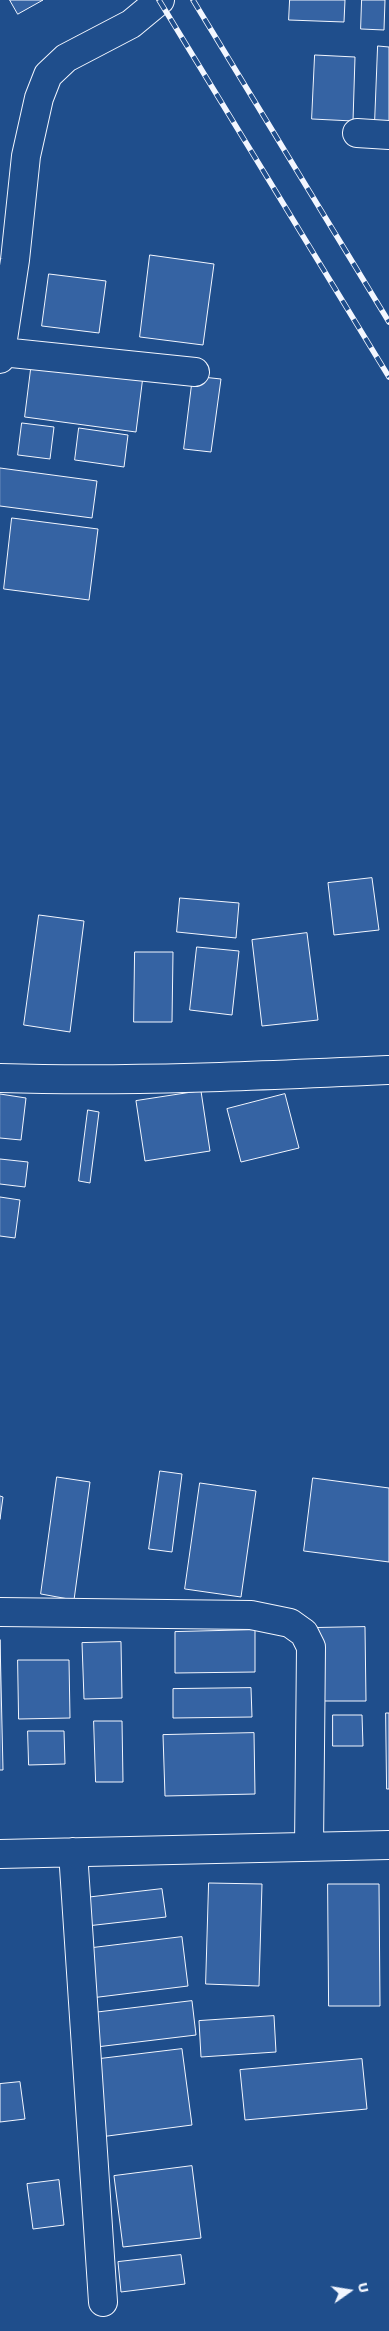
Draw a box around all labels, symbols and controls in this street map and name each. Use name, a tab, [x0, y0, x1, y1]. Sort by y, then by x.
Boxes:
north arrow	[324, 2266, 374, 2316]
text: U	[355, 2281, 373, 2294]

